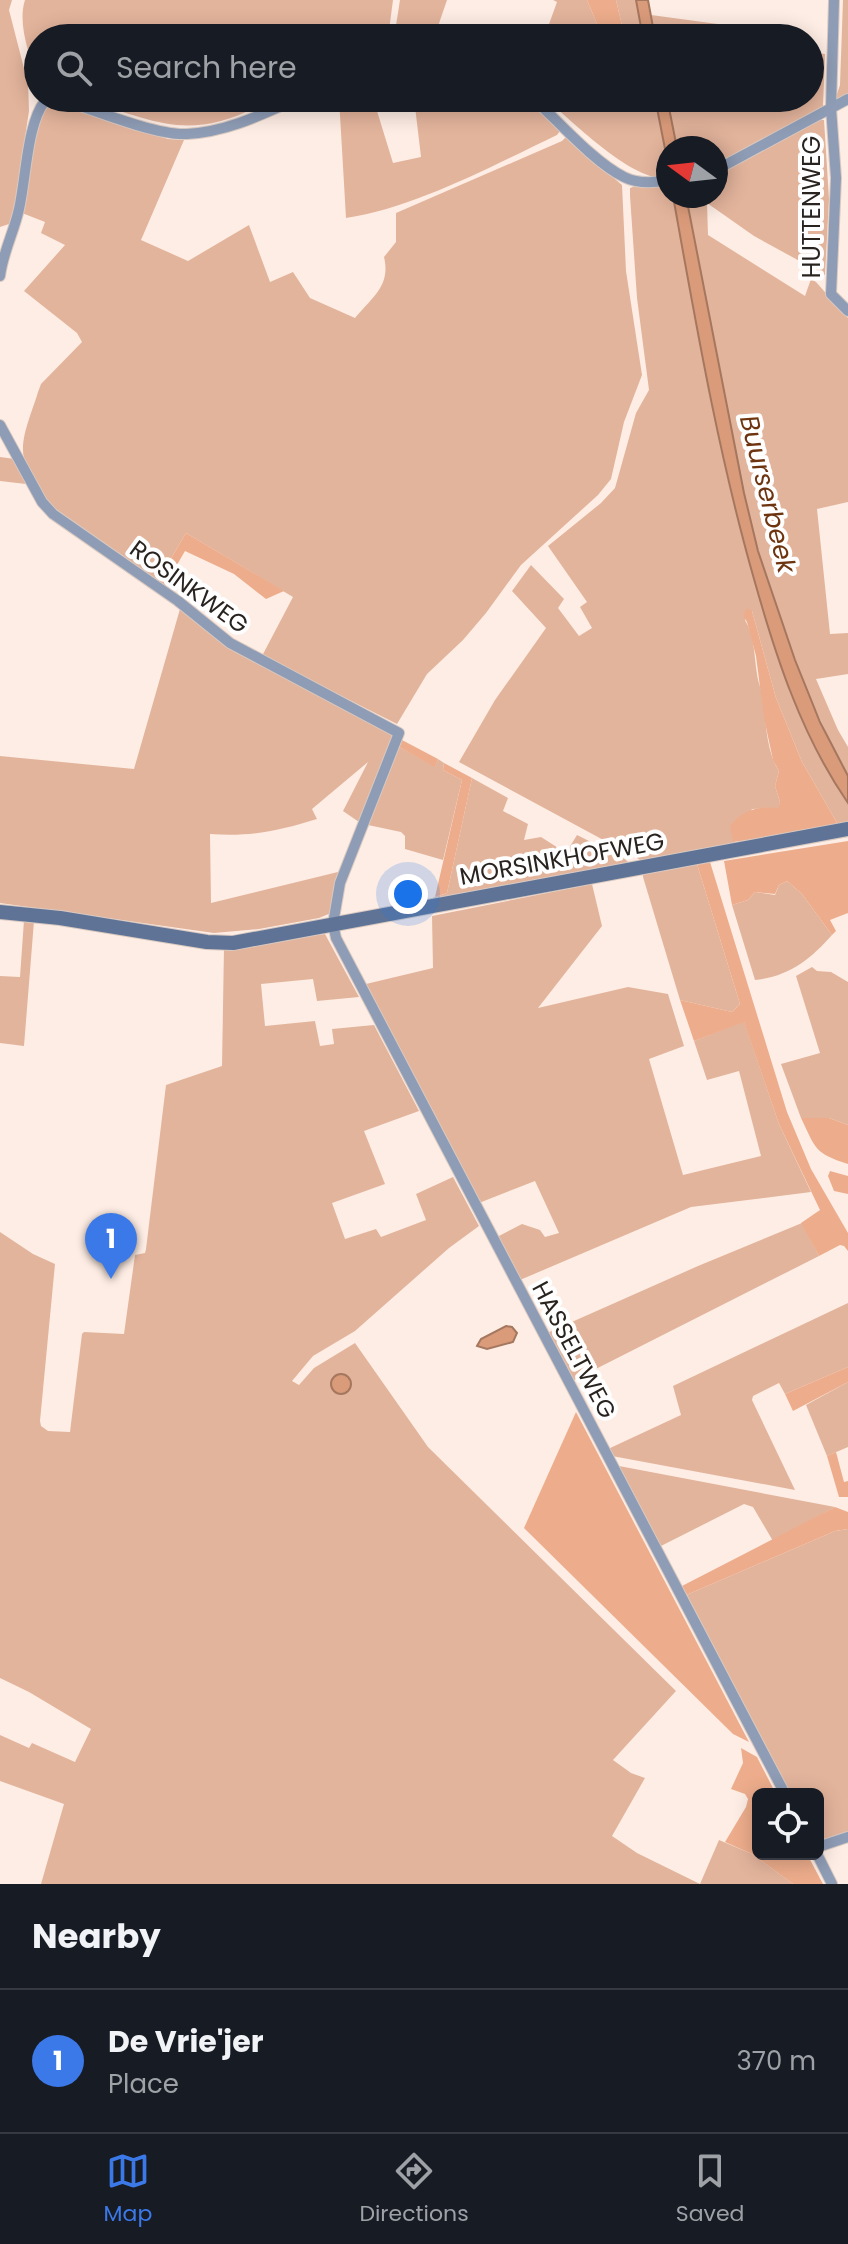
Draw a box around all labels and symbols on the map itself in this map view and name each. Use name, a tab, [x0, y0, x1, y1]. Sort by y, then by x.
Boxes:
north arrow	[656, 136, 728, 208]
street label: HUTTENWEG	[795, 136, 828, 278]
water label: Buurserbeek	[731, 411, 805, 578]
street label: ROSINKWEG	[123, 532, 255, 641]
street label: MORSINKHOFWEG	[457, 824, 667, 893]
your location	[388, 874, 428, 914]
pin: 1	[85, 1213, 137, 1279]
street label: HASSELTWEG	[524, 1275, 624, 1424]

